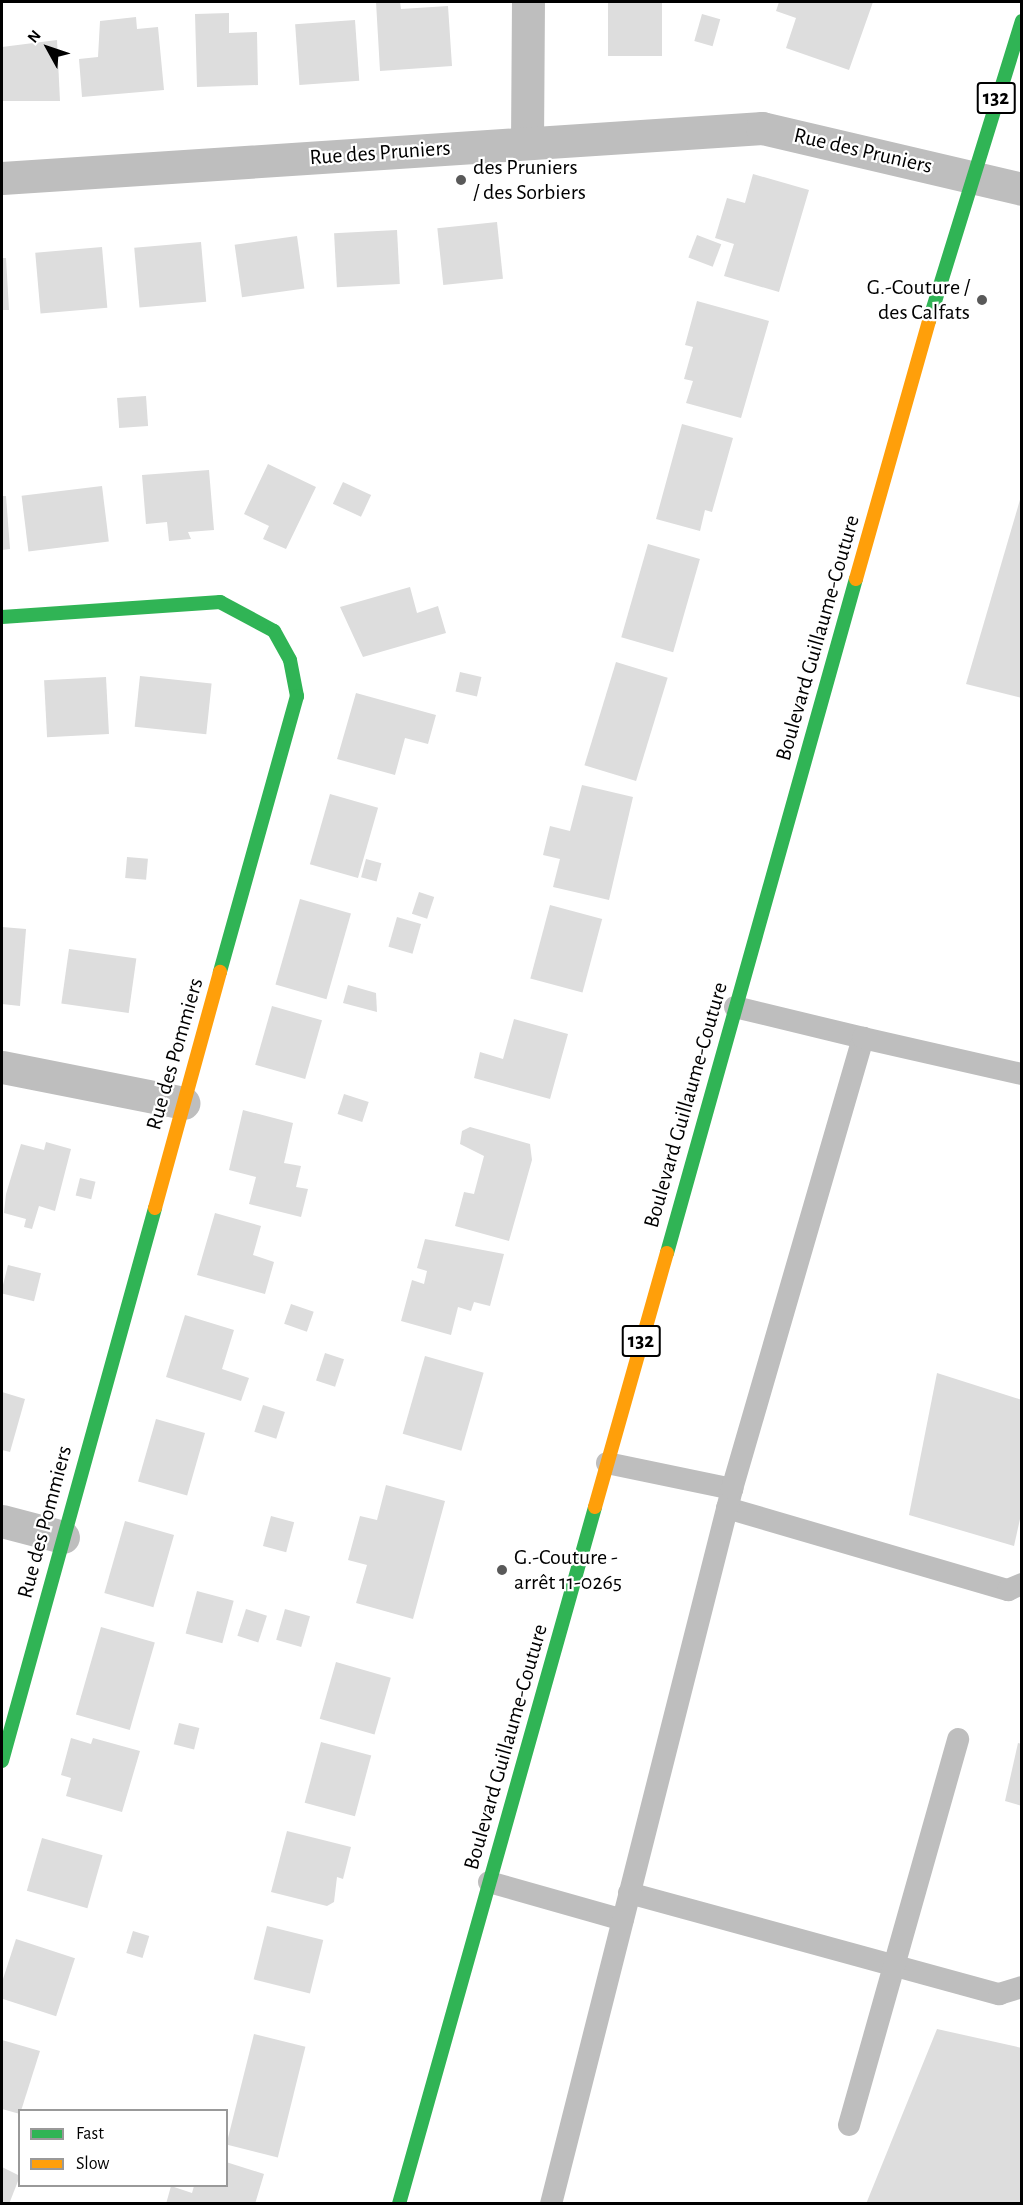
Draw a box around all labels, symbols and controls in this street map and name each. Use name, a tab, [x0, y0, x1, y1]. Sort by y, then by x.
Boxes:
north arrow	[18, 18, 78, 78]
text: N	[25, 27, 44, 46]
road number: 132	[976, 80, 1016, 116]
street label: Rue des Pruniers	[791, 122, 935, 180]
street label: Rue des Pruniers	[309, 135, 451, 171]
place label: des Pruniers / des Sorbiers	[473, 154, 586, 206]
marker: des Pruniers / des Sorbiers	[454, 173, 468, 187]
place label: G.-Couture / des Calfats	[867, 274, 970, 326]
marker: G.-Couture / des Calfats	[975, 293, 989, 307]
street label: Boulevard Guillaume-Couture	[770, 512, 866, 764]
street label: Rue des Pommiers	[141, 975, 209, 1133]
street label: Boulevard Guillaume-Couture	[638, 979, 734, 1231]
road number: 132	[622, 1323, 660, 1359]
street label: Rue des Pommiers	[12, 1443, 78, 1601]
place label: G.-Couture - arrêt 11-0265	[514, 1544, 622, 1596]
marker: G.-Couture - arrêt 11-0265	[495, 1563, 509, 1577]
street label: Boulevard Guillaume-Couture	[458, 1621, 554, 1873]
legend	[18, 2109, 228, 2187]
text: Fast	[76, 2125, 104, 2143]
text: Slow	[76, 2155, 109, 2173]

